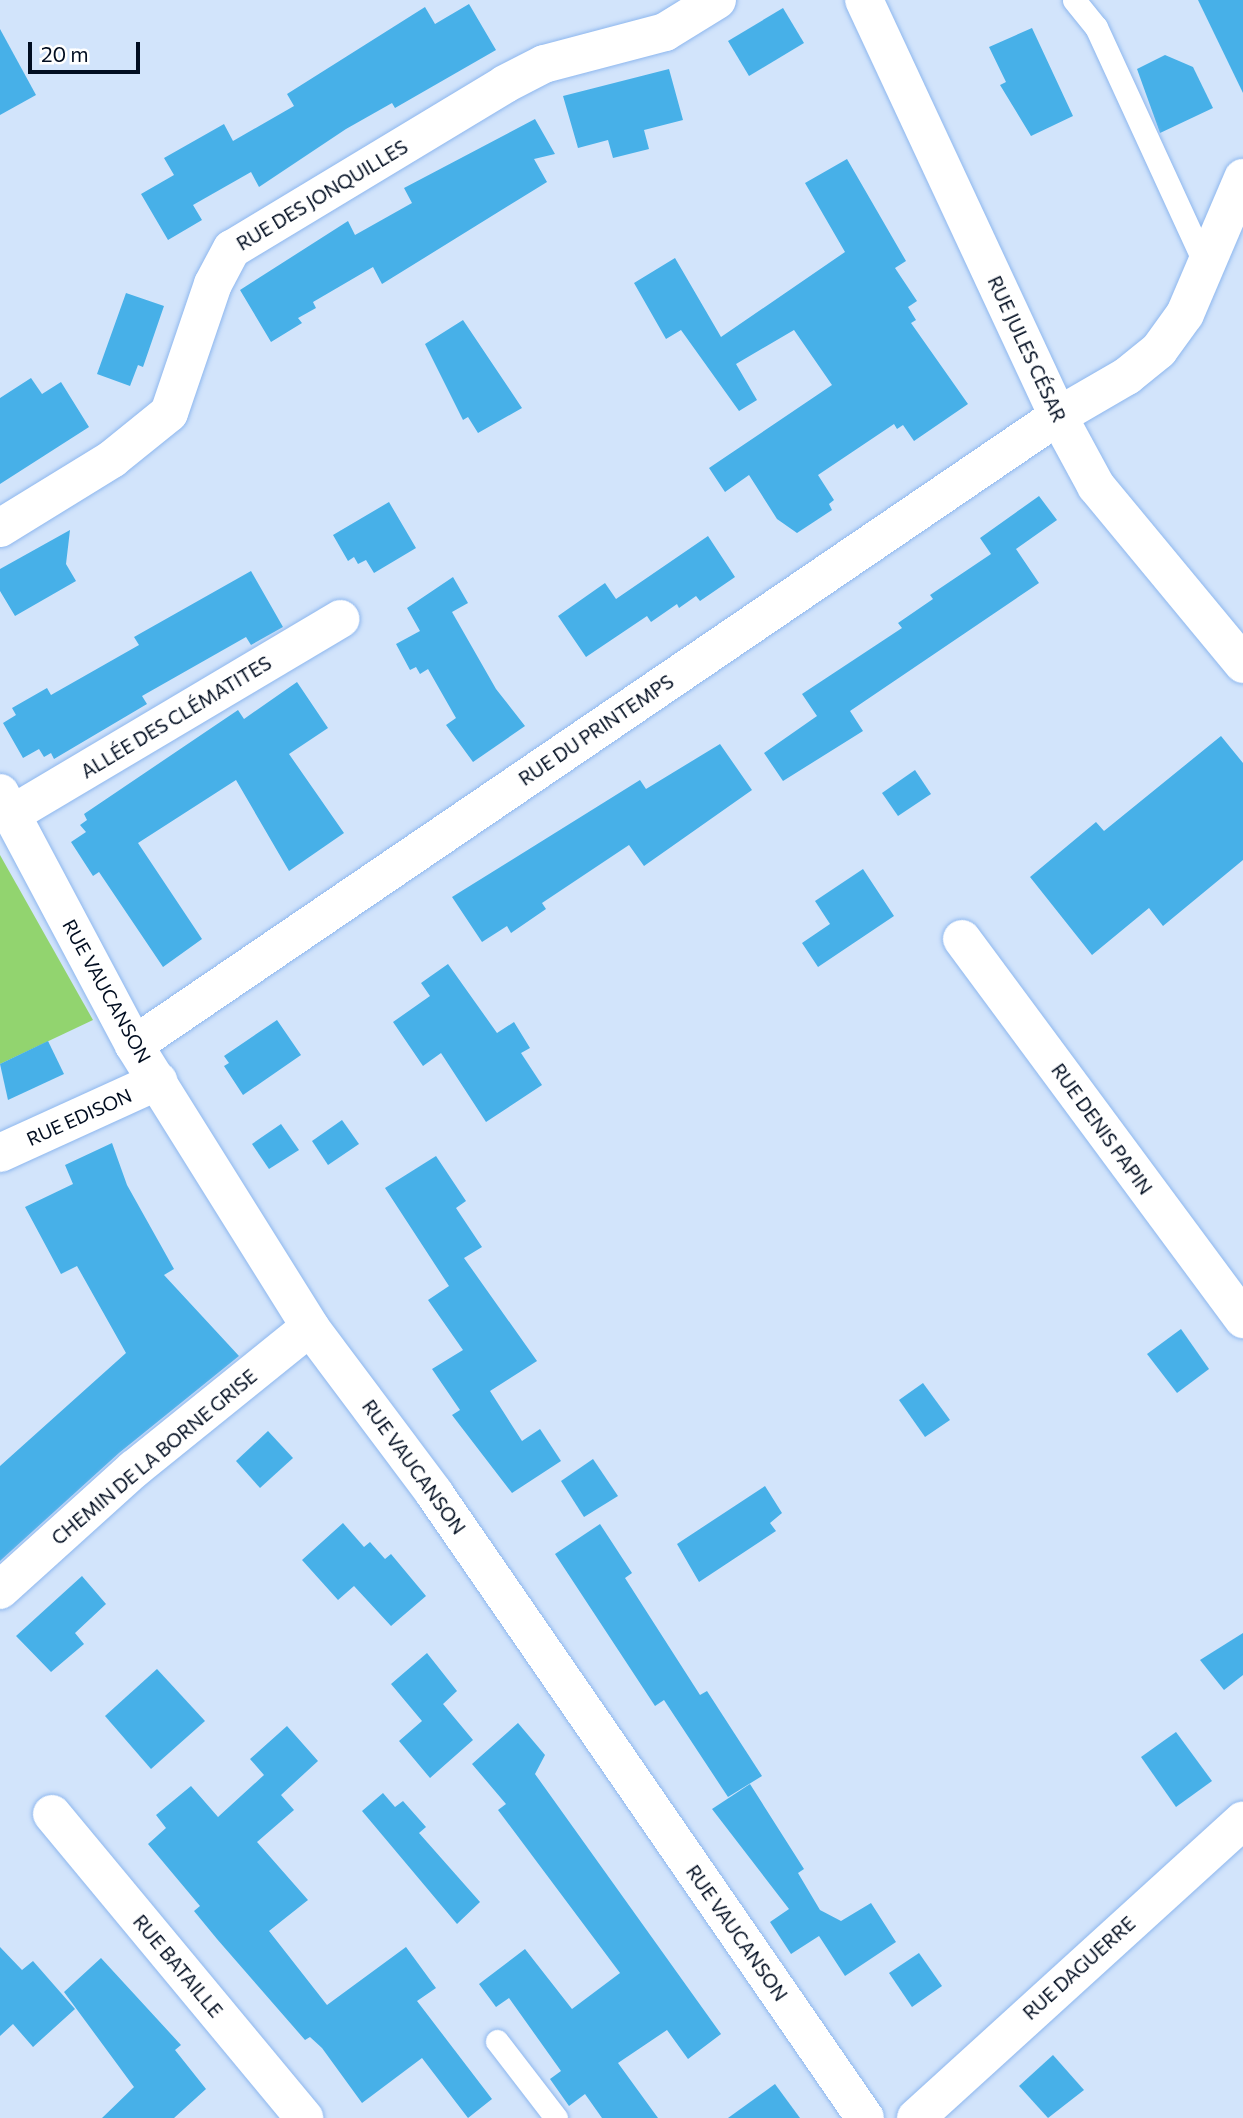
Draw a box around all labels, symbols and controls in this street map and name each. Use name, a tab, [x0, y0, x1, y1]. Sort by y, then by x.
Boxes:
scale bar	[32, 28, 144, 72]
text: 20 m	[41, 41, 89, 66]
street label: RUE DES JONQUILLES	[232, 135, 412, 255]
street label: RUE JULES CÉSAR	[983, 272, 1071, 426]
street label: ALLÉE DES CLÉMATITES	[77, 651, 275, 783]
street label: RUE DU PRINTEMPS	[514, 670, 678, 790]
street label: RUE VAUCANSON	[58, 915, 156, 1067]
street label: RUE DENIS PAPIN	[1047, 1059, 1157, 1199]
street label: RUE EDISON	[23, 1084, 135, 1150]
street label: CHEMIN DE LA BORNE GRISE	[47, 1364, 261, 1550]
street label: RUE VAUCANSON	[358, 1395, 470, 1539]
street label: RUE VAUCANSON	[682, 1861, 792, 2005]
street label: RUE BATAILLE	[129, 1910, 227, 2022]
street label: RUE DAGUERRE	[1018, 1912, 1140, 2024]

